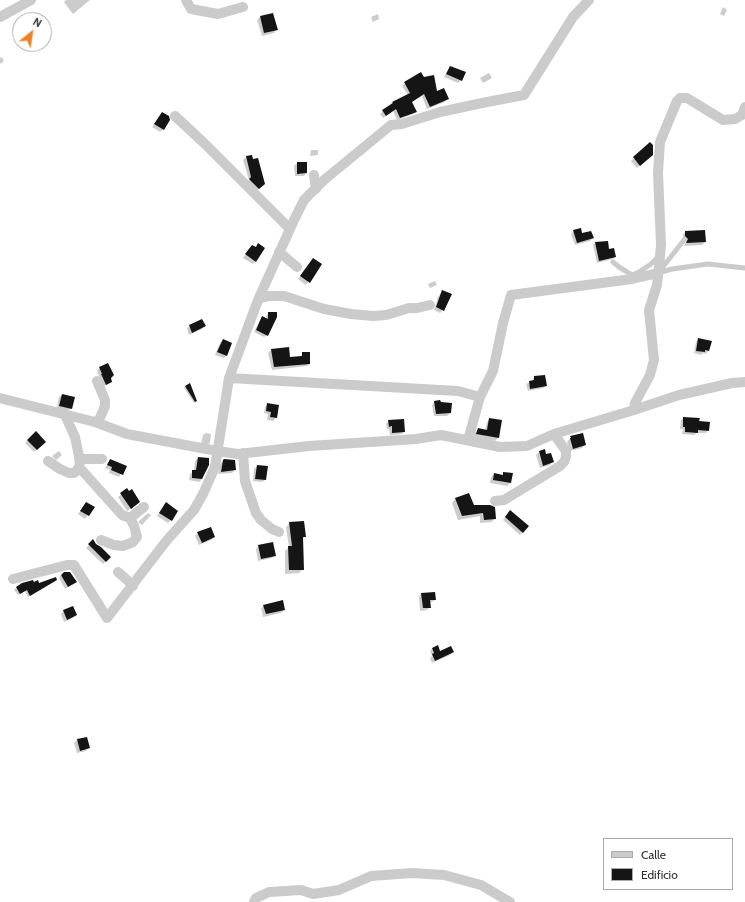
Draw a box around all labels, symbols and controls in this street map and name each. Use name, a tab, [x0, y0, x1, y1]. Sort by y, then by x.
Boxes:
north arrow	[12, 12, 52, 52]
text: N	[31, 14, 44, 30]
legend	[603, 838, 733, 890]
text: Calle	[641, 847, 666, 862]
text: Edificio	[641, 867, 678, 882]

